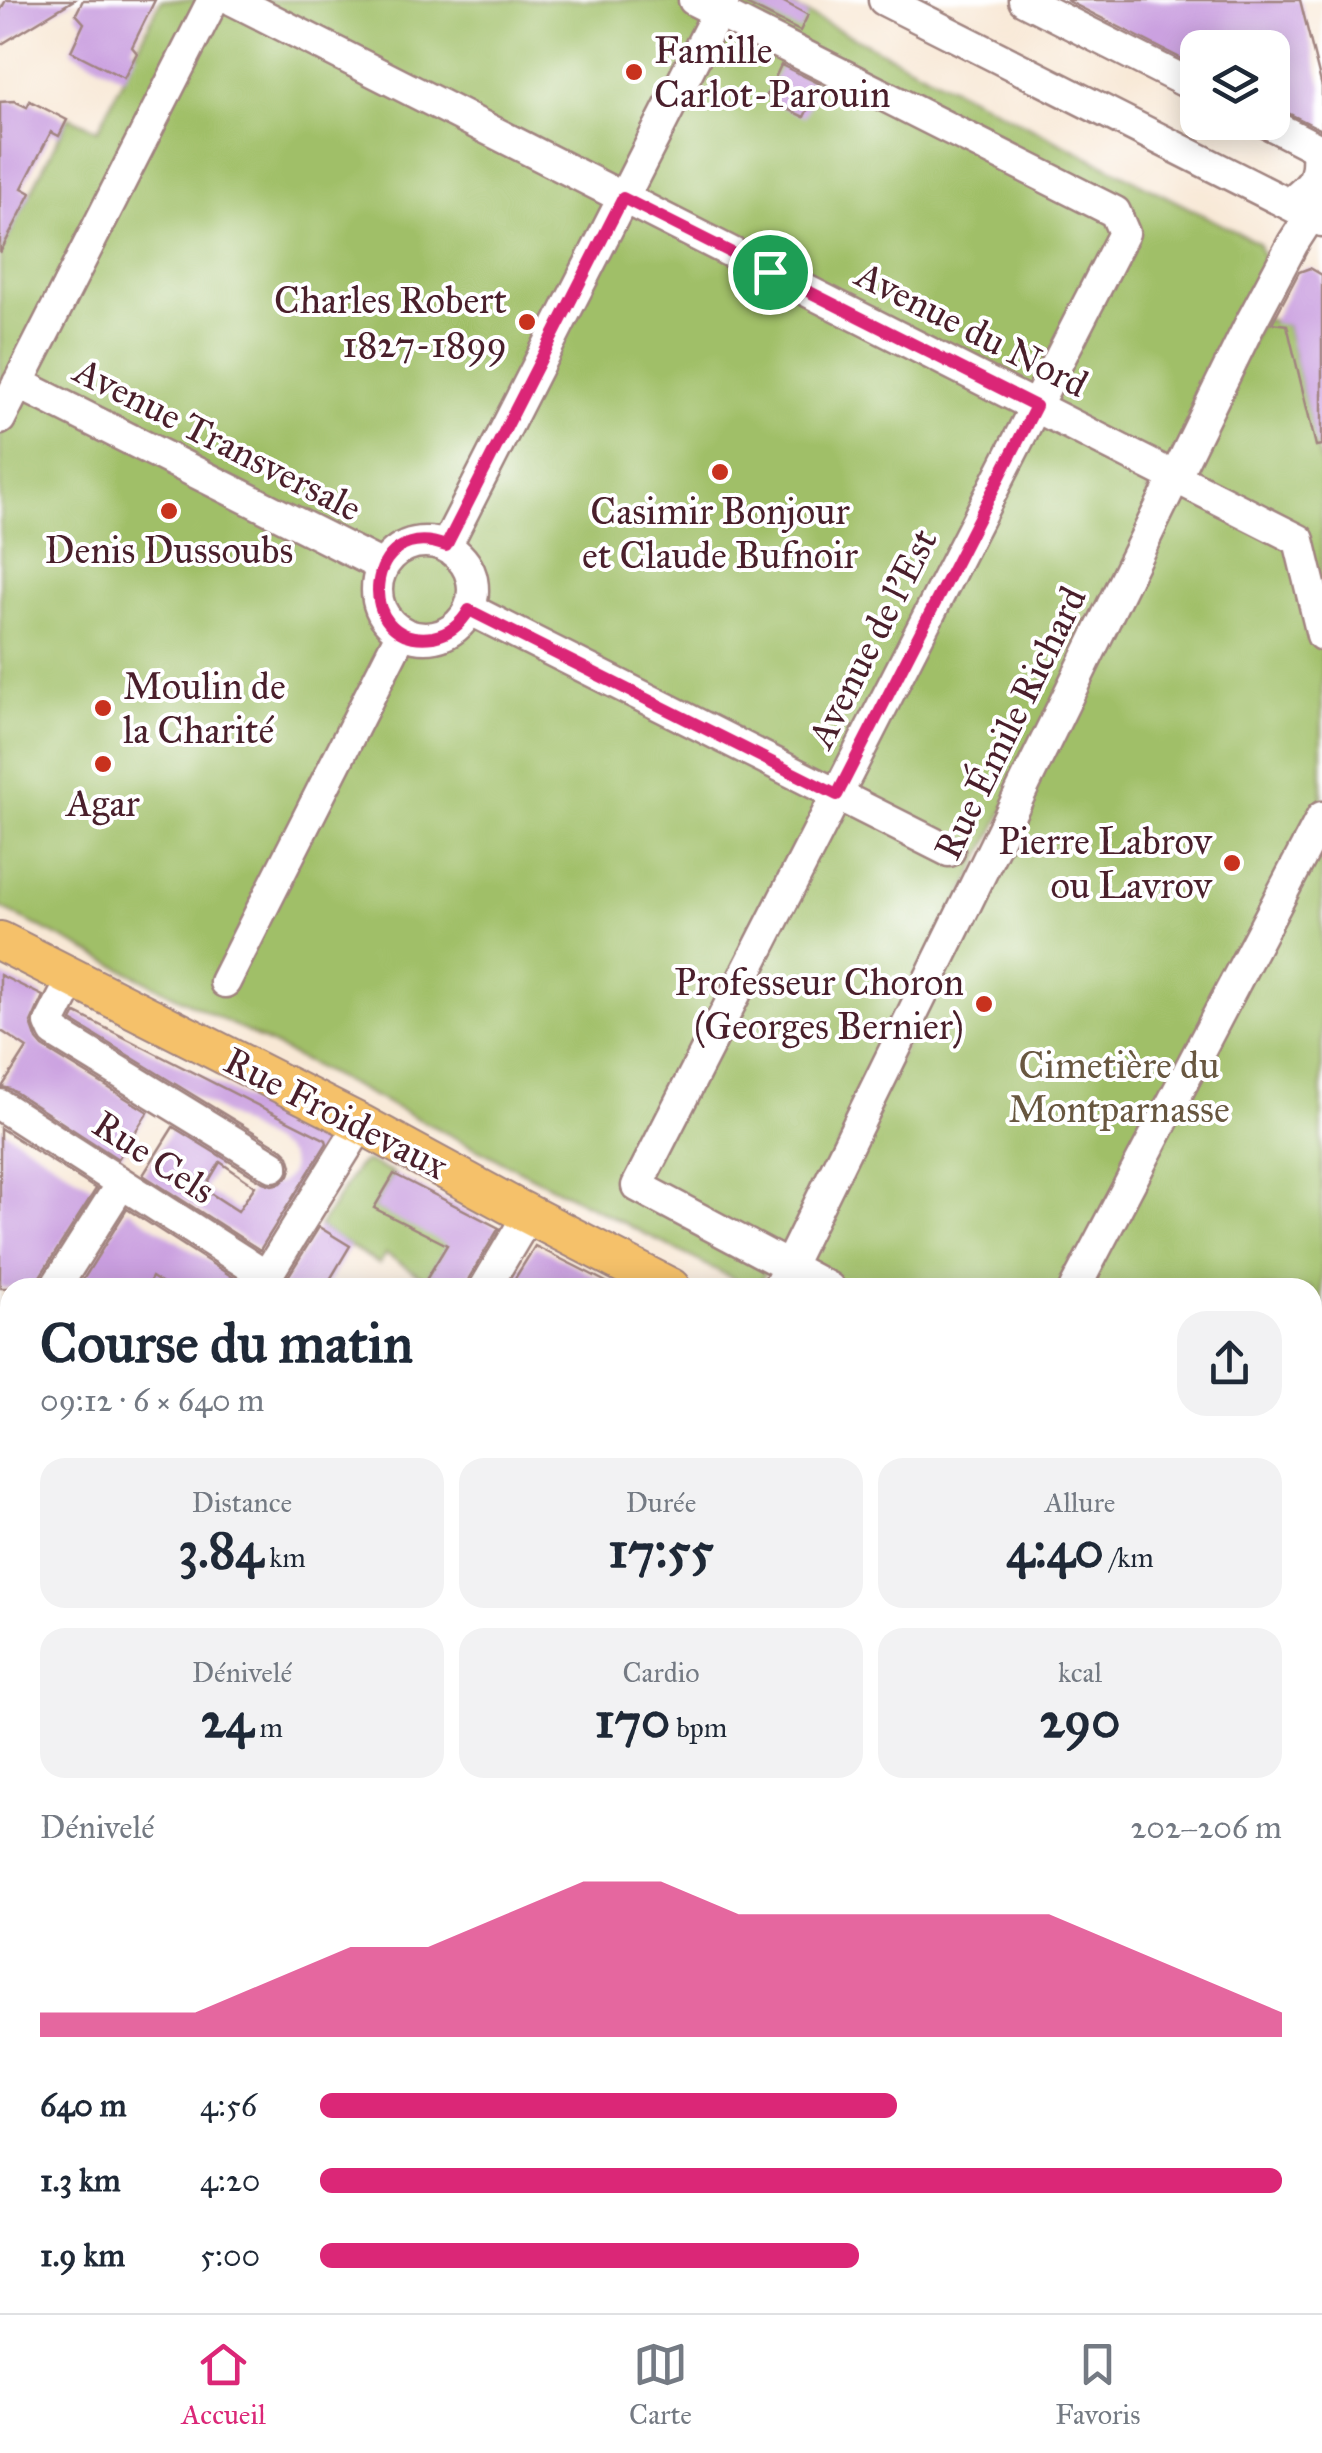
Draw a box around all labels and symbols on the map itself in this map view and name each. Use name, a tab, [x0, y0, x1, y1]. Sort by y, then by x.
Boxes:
place label: Famille Carlot-Parouin	[654, 27, 890, 117]
marker: Famille Carlot-Parouin	[623, 61, 645, 83]
pin	[728, 230, 813, 315]
street label: Avenue du Nord	[847, 250, 1096, 407]
place label: Charles Robert 1827-1899	[274, 277, 507, 367]
marker: Charles Robert 1827-1899	[516, 311, 538, 333]
street label: Avenue Transversale	[65, 346, 369, 531]
marker: Casimir Bonjour et Claude Bufnoir	[709, 461, 731, 483]
place label: Casimir Bonjour et Claude Bufnoir	[582, 488, 859, 578]
marker: Denis Dussoubs	[158, 500, 180, 522]
street label: Avenue de l'Est	[796, 521, 947, 757]
place label: Denis Dussoubs	[45, 527, 293, 573]
street label: Rue Émile Richard	[923, 579, 1096, 867]
place label: Moulin de la Charité	[123, 663, 286, 753]
marker: Moulin de la Charité	[92, 697, 114, 719]
marker: Agar	[92, 753, 114, 775]
place label: Agar	[64, 780, 141, 826]
place label: Pierre Labrov ou Lavrov	[998, 818, 1214, 908]
marker: Pierre Labrov ou Lavrov	[1221, 852, 1243, 874]
place label: Professeur Choron (Georges Bernier)	[674, 959, 964, 1049]
marker: Professeur Choron (Georges Bernier)	[973, 993, 995, 1015]
street label: Rue Froidevaux	[217, 1037, 455, 1189]
park label: Cimetière du Montparnasse	[1008, 1042, 1230, 1132]
street label: Rue Cels	[84, 1101, 224, 1213]

